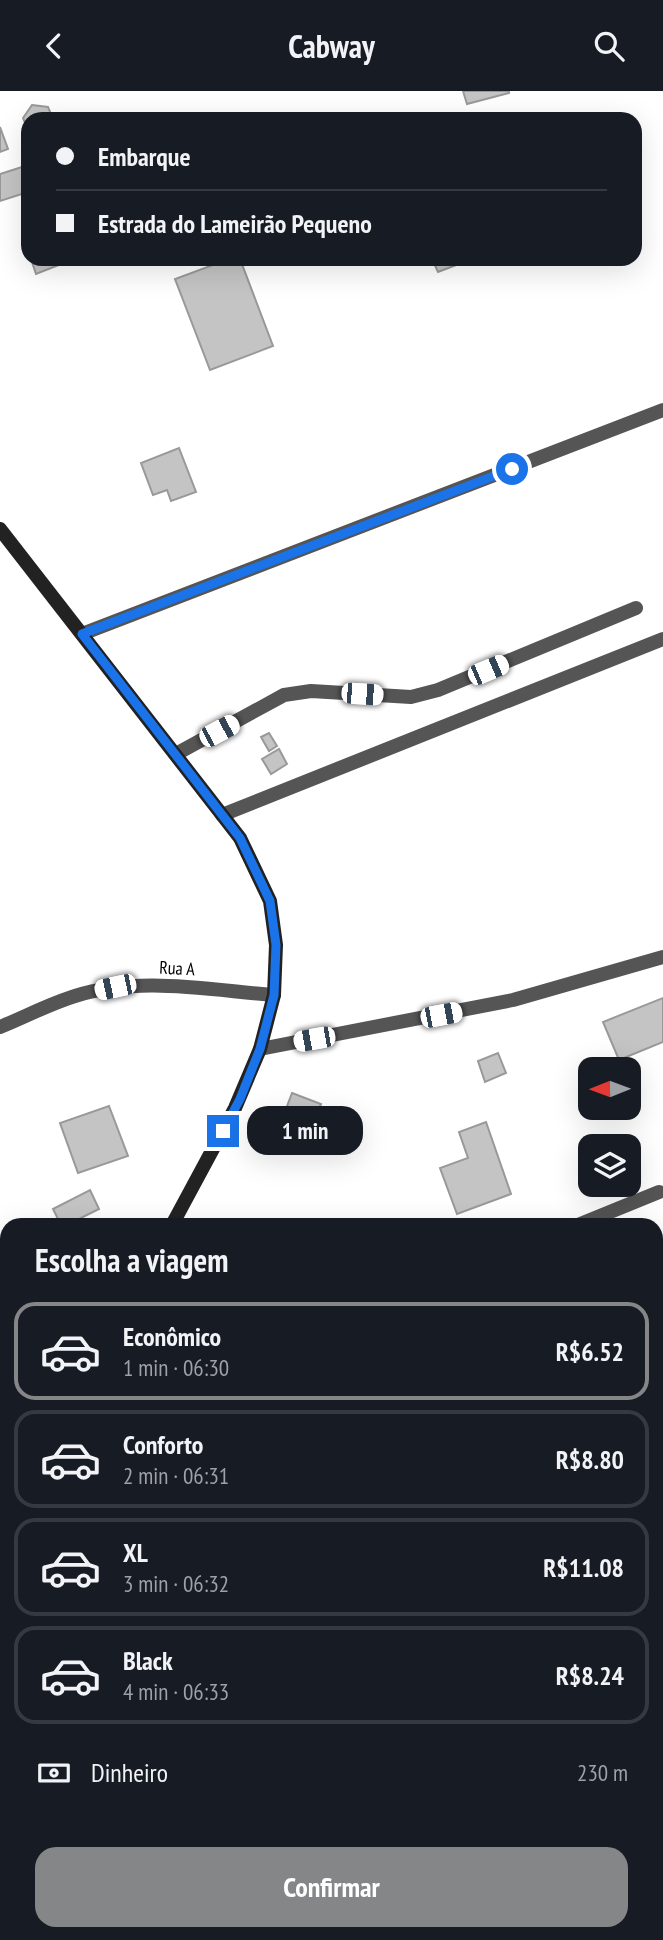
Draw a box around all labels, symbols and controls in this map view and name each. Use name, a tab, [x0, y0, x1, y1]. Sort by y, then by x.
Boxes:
text: Cabway	[288, 25, 375, 67]
icon: back	[35, 27, 73, 65]
icon: search	[590, 27, 628, 65]
text: Embarque	[98, 140, 191, 173]
text: Estrada do Lameirão Pequeno	[98, 207, 372, 240]
route start	[496, 453, 528, 485]
car	[465, 652, 512, 688]
car	[341, 682, 384, 706]
car	[196, 712, 243, 750]
street label: Rua A	[159, 956, 196, 980]
car	[93, 972, 138, 1002]
car	[419, 1001, 464, 1029]
car	[292, 1025, 337, 1053]
north arrow	[578, 1057, 640, 1120]
map controls	[578, 1057, 641, 1197]
callout: 1 min	[248, 1107, 363, 1155]
route end	[207, 1115, 239, 1147]
text: 1 min	[282, 1116, 328, 1145]
button: layers	[578, 1134, 641, 1197]
text: Escolha a viagem	[35, 1239, 228, 1281]
icon: car	[39, 1320, 102, 1383]
text: Econômico	[123, 1320, 221, 1353]
text: R$6.52	[556, 1335, 624, 1368]
text: 1 min · 06:30	[123, 1353, 229, 1382]
icon: car	[39, 1428, 102, 1491]
text: Conforto	[123, 1428, 203, 1461]
text: R$8.80	[556, 1443, 624, 1476]
text: 2 min · 06:31	[123, 1461, 229, 1490]
icon: car	[39, 1536, 102, 1599]
text: XL	[123, 1536, 148, 1569]
text: R$11.08	[543, 1551, 624, 1584]
text: 3 min · 06:32	[123, 1569, 229, 1598]
icon: car	[39, 1644, 102, 1707]
text: Black	[123, 1644, 173, 1677]
text: R$8.24	[556, 1659, 624, 1692]
text: 4 min · 06:33	[123, 1677, 229, 1706]
icon: cash	[35, 1754, 73, 1792]
text: Dinheiro	[91, 1756, 168, 1789]
text: 230 m	[577, 1758, 628, 1787]
button: Confirmar	[35, 1847, 628, 1927]

